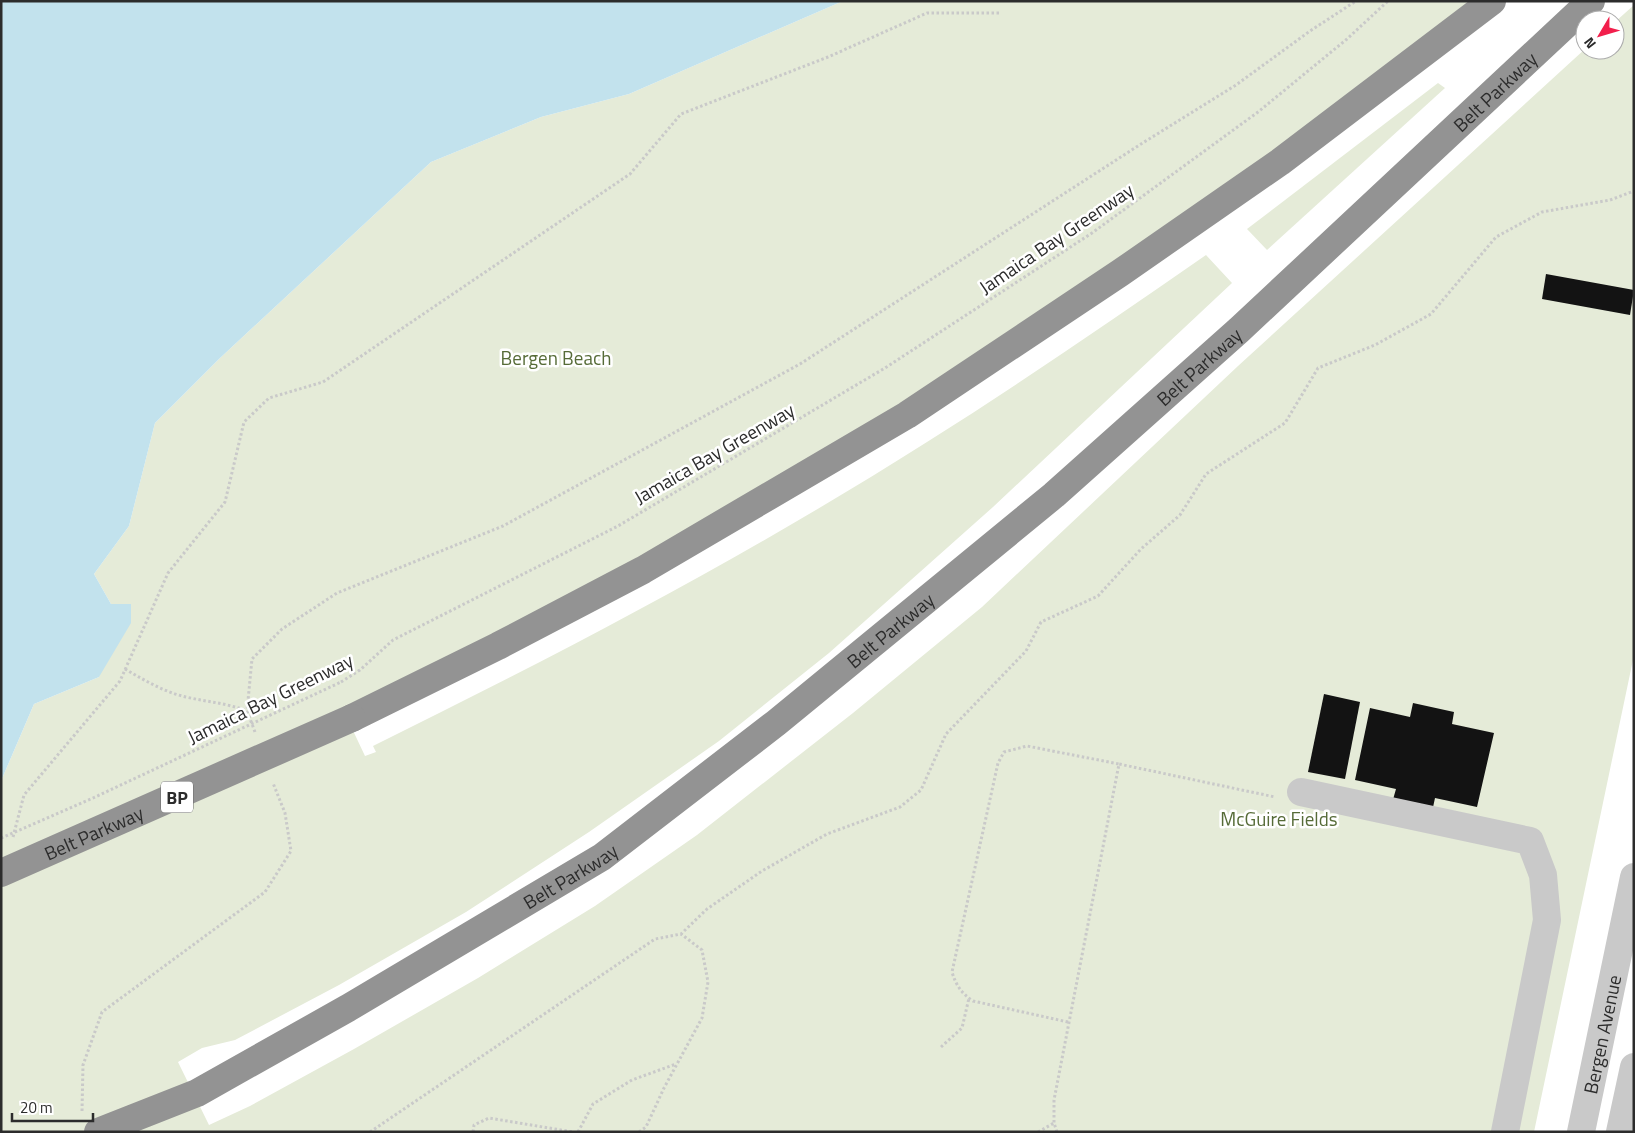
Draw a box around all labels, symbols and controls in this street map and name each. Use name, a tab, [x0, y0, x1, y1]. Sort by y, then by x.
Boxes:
north arrow	[1575, 10, 1625, 60]
text: N	[1578, 33, 1601, 54]
street label: Belt Parkway	[1446, 44, 1543, 138]
street label: Jamaica Bay Greenway	[973, 175, 1139, 301]
street label: Belt Parkway	[1149, 320, 1248, 412]
park label: Bergen Beach	[501, 343, 611, 372]
street label: Jamaica Bay Greenway	[628, 395, 800, 511]
street label: Belt Parkway	[840, 585, 940, 674]
street label: Jamaica Bay Greenway	[182, 645, 358, 751]
road number: BP	[161, 782, 193, 812]
street label: Belt Parkway	[39, 798, 148, 867]
park label: McGuire Fields	[1220, 804, 1338, 833]
street label: Belt Parkway	[517, 836, 623, 916]
street label: Bergen Avenue	[1575, 972, 1628, 1096]
scale bar	[12, 1090, 94, 1122]
text: 20 m	[20, 1096, 53, 1119]

